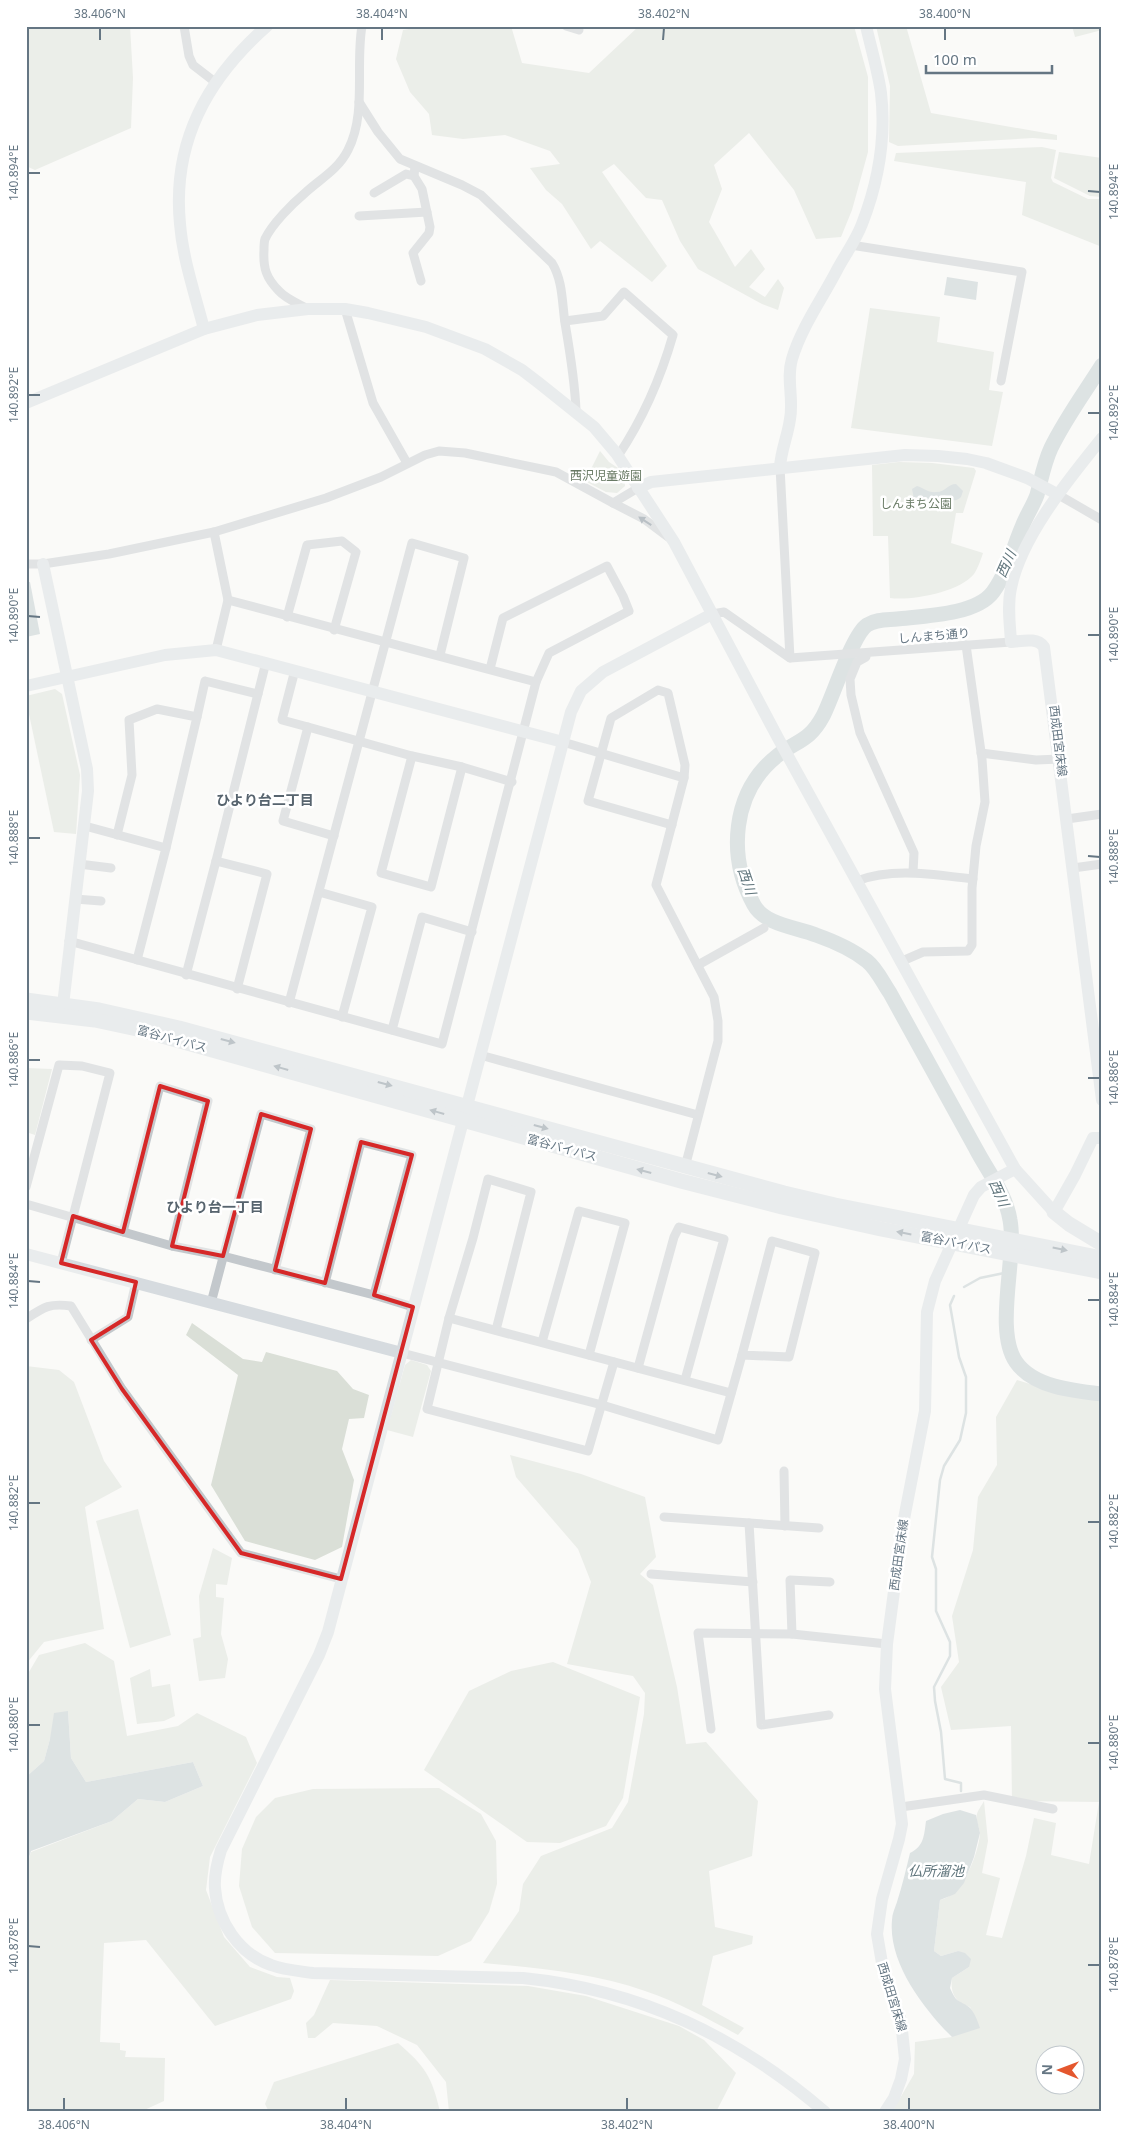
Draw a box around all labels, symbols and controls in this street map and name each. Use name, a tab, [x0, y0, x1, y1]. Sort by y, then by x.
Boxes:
text: 38.406°N	[74, 5, 126, 22]
text: 38.404°N	[356, 5, 408, 22]
text: 38.402°N	[638, 5, 690, 22]
text: 38.400°N	[919, 5, 971, 22]
scale bar	[926, 42, 1052, 74]
text: 100 m	[933, 49, 977, 69]
text: 140.894°E	[5, 145, 22, 201]
text: 140.894°E	[1105, 164, 1122, 220]
text: 140.892°E	[5, 367, 22, 423]
text: 140.892°E	[1105, 385, 1122, 441]
park label: 西沢児童遊園	[570, 467, 642, 484]
park label: しんまち公園	[880, 495, 952, 512]
one-way arrow	[638, 516, 651, 525]
water label: 西川	[991, 545, 1021, 580]
text: 140.890°E	[5, 588, 22, 644]
text: 140.890°E	[1105, 607, 1122, 663]
street label: しんまち通り	[897, 624, 971, 647]
street label: 西成田宮床線	[1046, 704, 1071, 778]
district label: ひより台二丁目	[216, 790, 314, 809]
text: 140.888°E	[5, 810, 22, 866]
text: 140.888°E	[1105, 829, 1122, 885]
water label: 西川	[734, 865, 762, 899]
street label: 富谷バイパス	[135, 1021, 209, 1056]
text: 140.886°E	[5, 1032, 22, 1088]
one-way arrow	[221, 1038, 236, 1046]
text: 140.886°E	[1105, 1050, 1122, 1106]
one-way arrow	[273, 1064, 288, 1072]
one-way arrow	[378, 1080, 393, 1088]
one-way arrow	[430, 1108, 445, 1116]
one-way arrow	[534, 1124, 549, 1132]
street label: 富谷バイパス	[525, 1130, 599, 1165]
one-way arrow	[637, 1166, 652, 1174]
one-way arrow	[708, 1171, 723, 1179]
water label: 西川	[985, 1176, 1015, 1211]
district label: ひより台一丁目	[166, 1197, 264, 1216]
street label: 富谷バイパス	[919, 1227, 993, 1258]
one-way arrow	[897, 1229, 912, 1237]
one-way arrow	[1052, 1245, 1068, 1253]
text: 140.884°E	[5, 1253, 22, 1309]
text: 140.884°E	[1105, 1272, 1122, 1328]
text: 140.882°E	[5, 1475, 22, 1531]
text: 140.882°E	[1105, 1494, 1122, 1550]
street label: 西成田宮床線	[885, 1518, 912, 1592]
text: 140.880°E	[5, 1697, 22, 1753]
text: 140.880°E	[1105, 1715, 1122, 1771]
water label: 仏所溜池	[908, 1861, 966, 1880]
text: 140.878°E	[5, 1918, 22, 1974]
text: 140.878°E	[1105, 1937, 1122, 1993]
street label: 西成田宮床線	[874, 1960, 911, 2034]
north arrow	[1036, 2046, 1086, 2096]
text: N	[1037, 2064, 1056, 2076]
text: 38.406°N	[38, 2116, 90, 2133]
text: 38.404°N	[320, 2116, 372, 2133]
text: 38.402°N	[601, 2116, 653, 2133]
text: 38.400°N	[883, 2116, 935, 2133]

